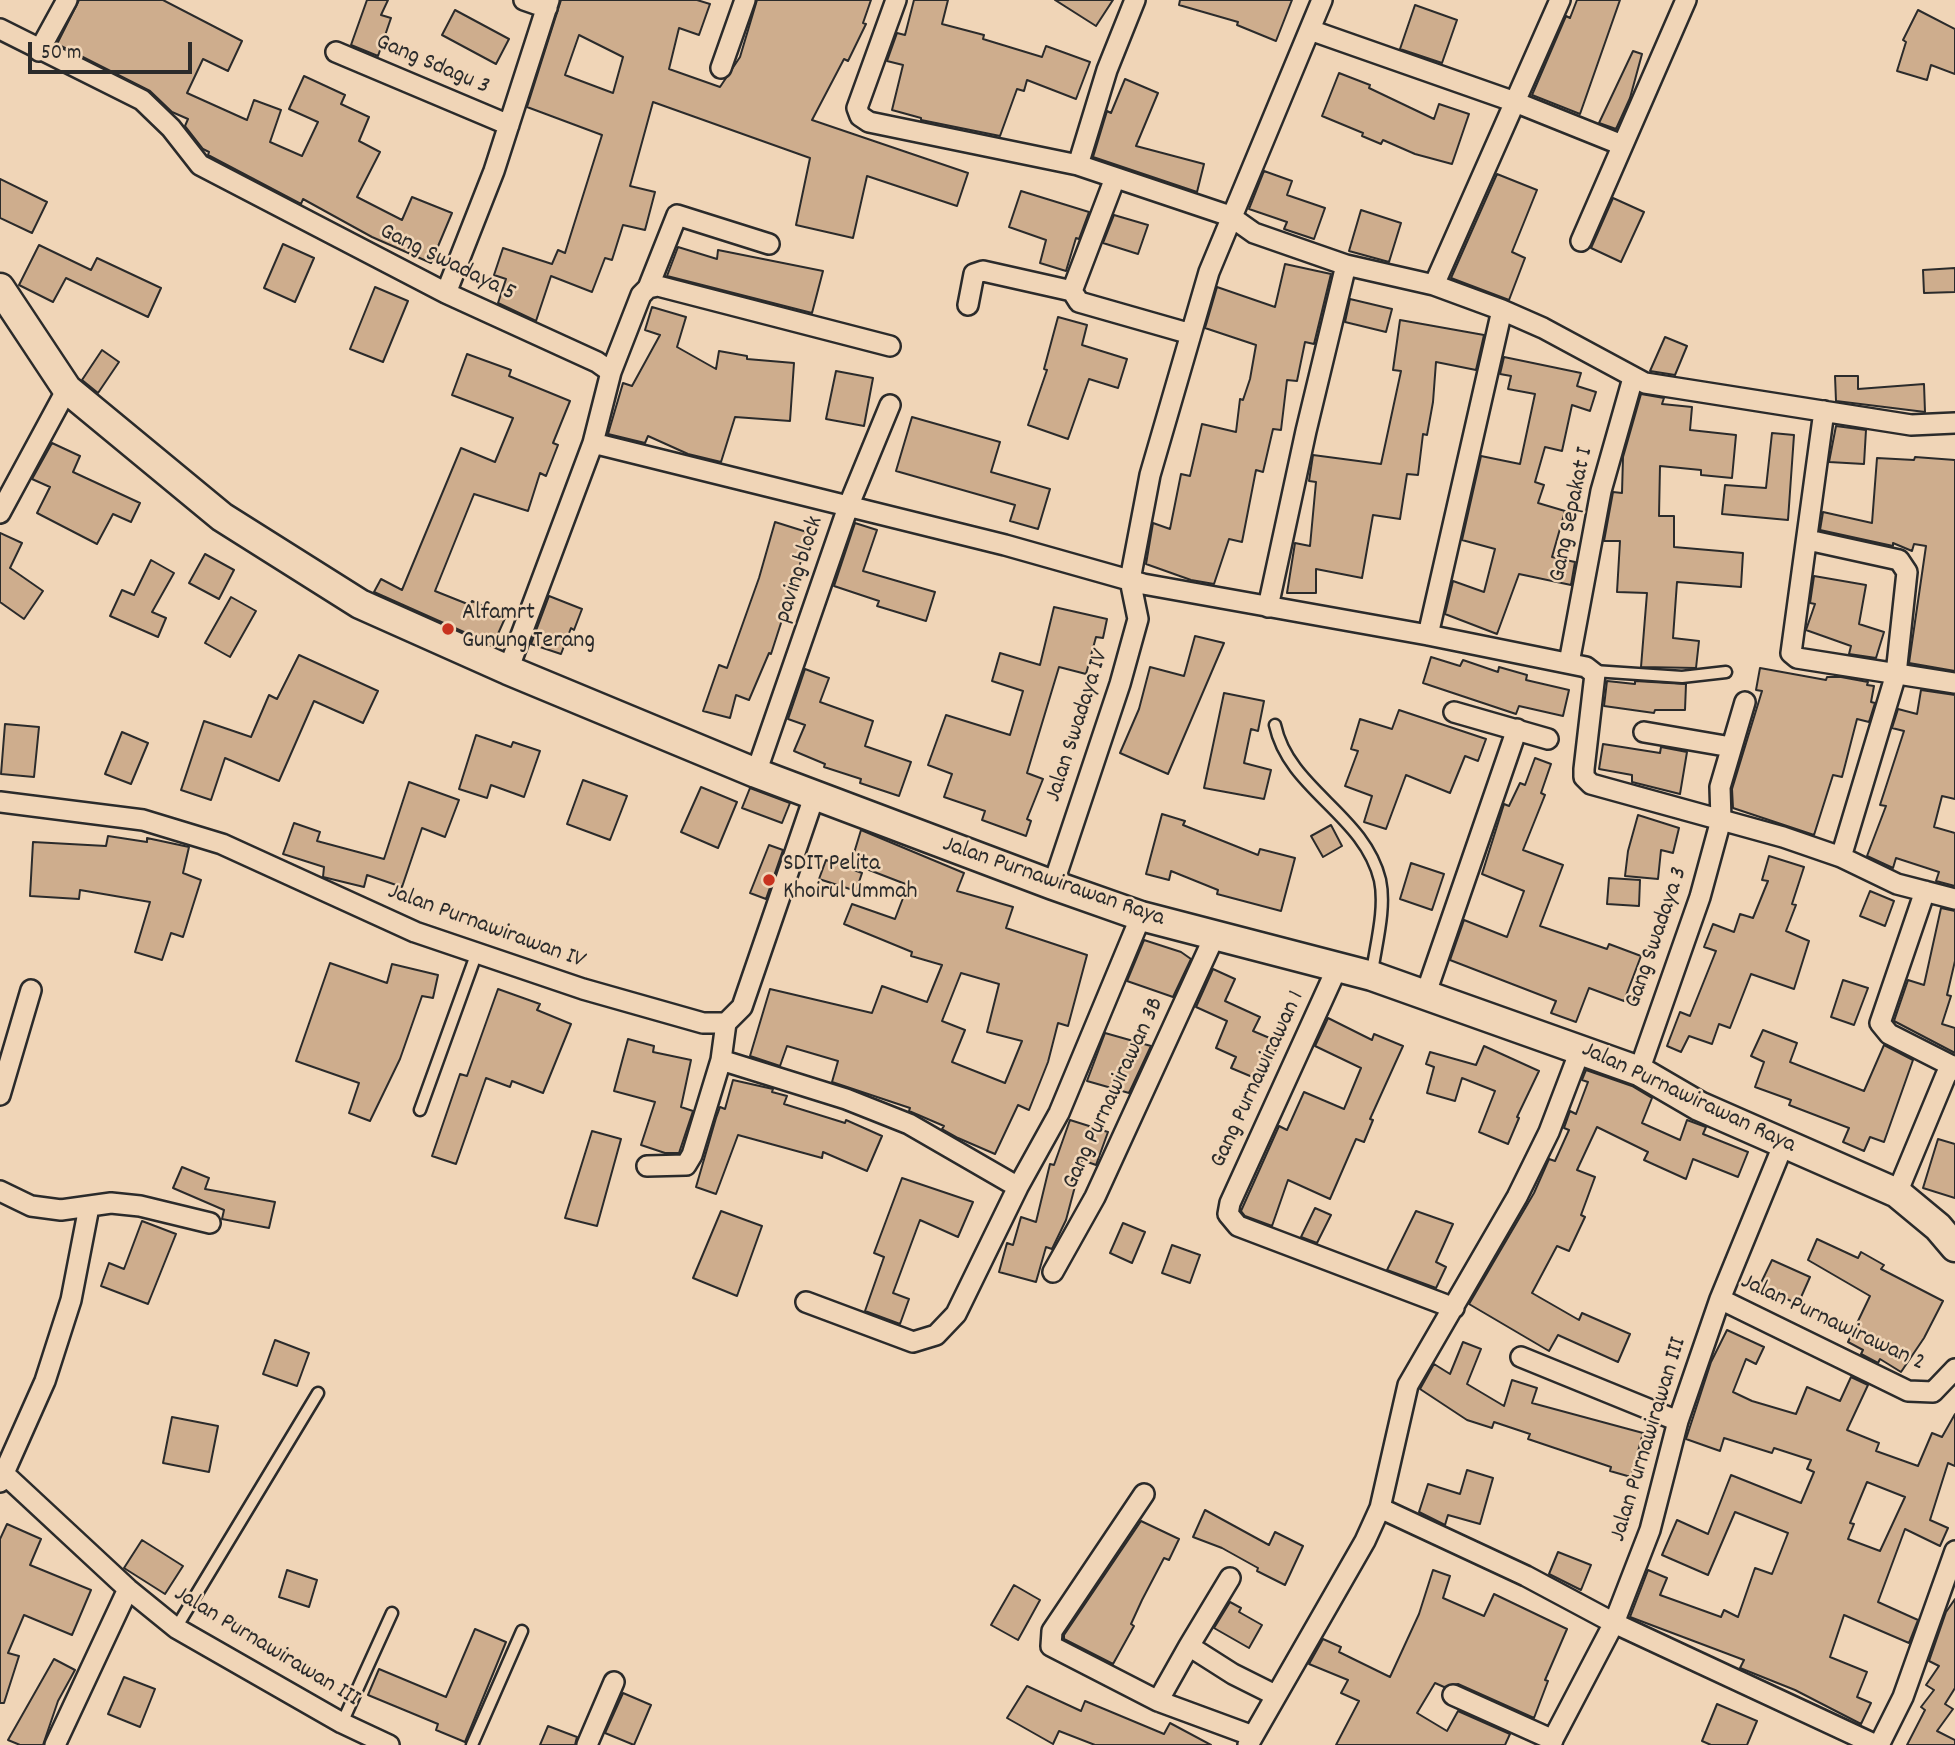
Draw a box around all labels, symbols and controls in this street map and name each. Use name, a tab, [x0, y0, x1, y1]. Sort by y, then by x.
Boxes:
scale bar	[32, 28, 196, 72]
street label: Gang Sdagu 3	[371, 29, 493, 103]
text: 50 m	[41, 39, 81, 69]
street label: Gang Swadaya 5	[374, 219, 520, 309]
street label: Gang Sepakat I	[1545, 445, 1601, 585]
street label: paving block	[770, 513, 832, 627]
place label: Alfamrt Gunung Terang	[462, 601, 595, 657]
marker: Alfamrt Gunung Terang	[440, 621, 456, 637]
street label: Jalan Swadaya IV	[1041, 646, 1117, 806]
street label: Jalan Purnawirawan Raya	[938, 831, 1168, 935]
place label: SDIT Pelita Khoirul Ummah	[783, 852, 917, 908]
street label: Gang Swadaya 3	[1620, 864, 1696, 1012]
marker: SDIT Pelita Khoirul Ummah	[761, 872, 777, 888]
street label: Jalan Purnawirawan IV	[383, 879, 589, 977]
street label: Gang Purnawirawan 1	[1205, 987, 1313, 1173]
street label: Gang Purnawirawan 3B	[1058, 994, 1172, 1194]
street label: Jalan Purnawirawan Raya	[1576, 1037, 1800, 1161]
street label: Jalan Purnawirawan 2	[1735, 1269, 1929, 1379]
street label: Jalan Purnawirawan III	[1605, 1335, 1695, 1545]
street label: Jalan Purnawirawan III	[168, 1581, 364, 1715]

